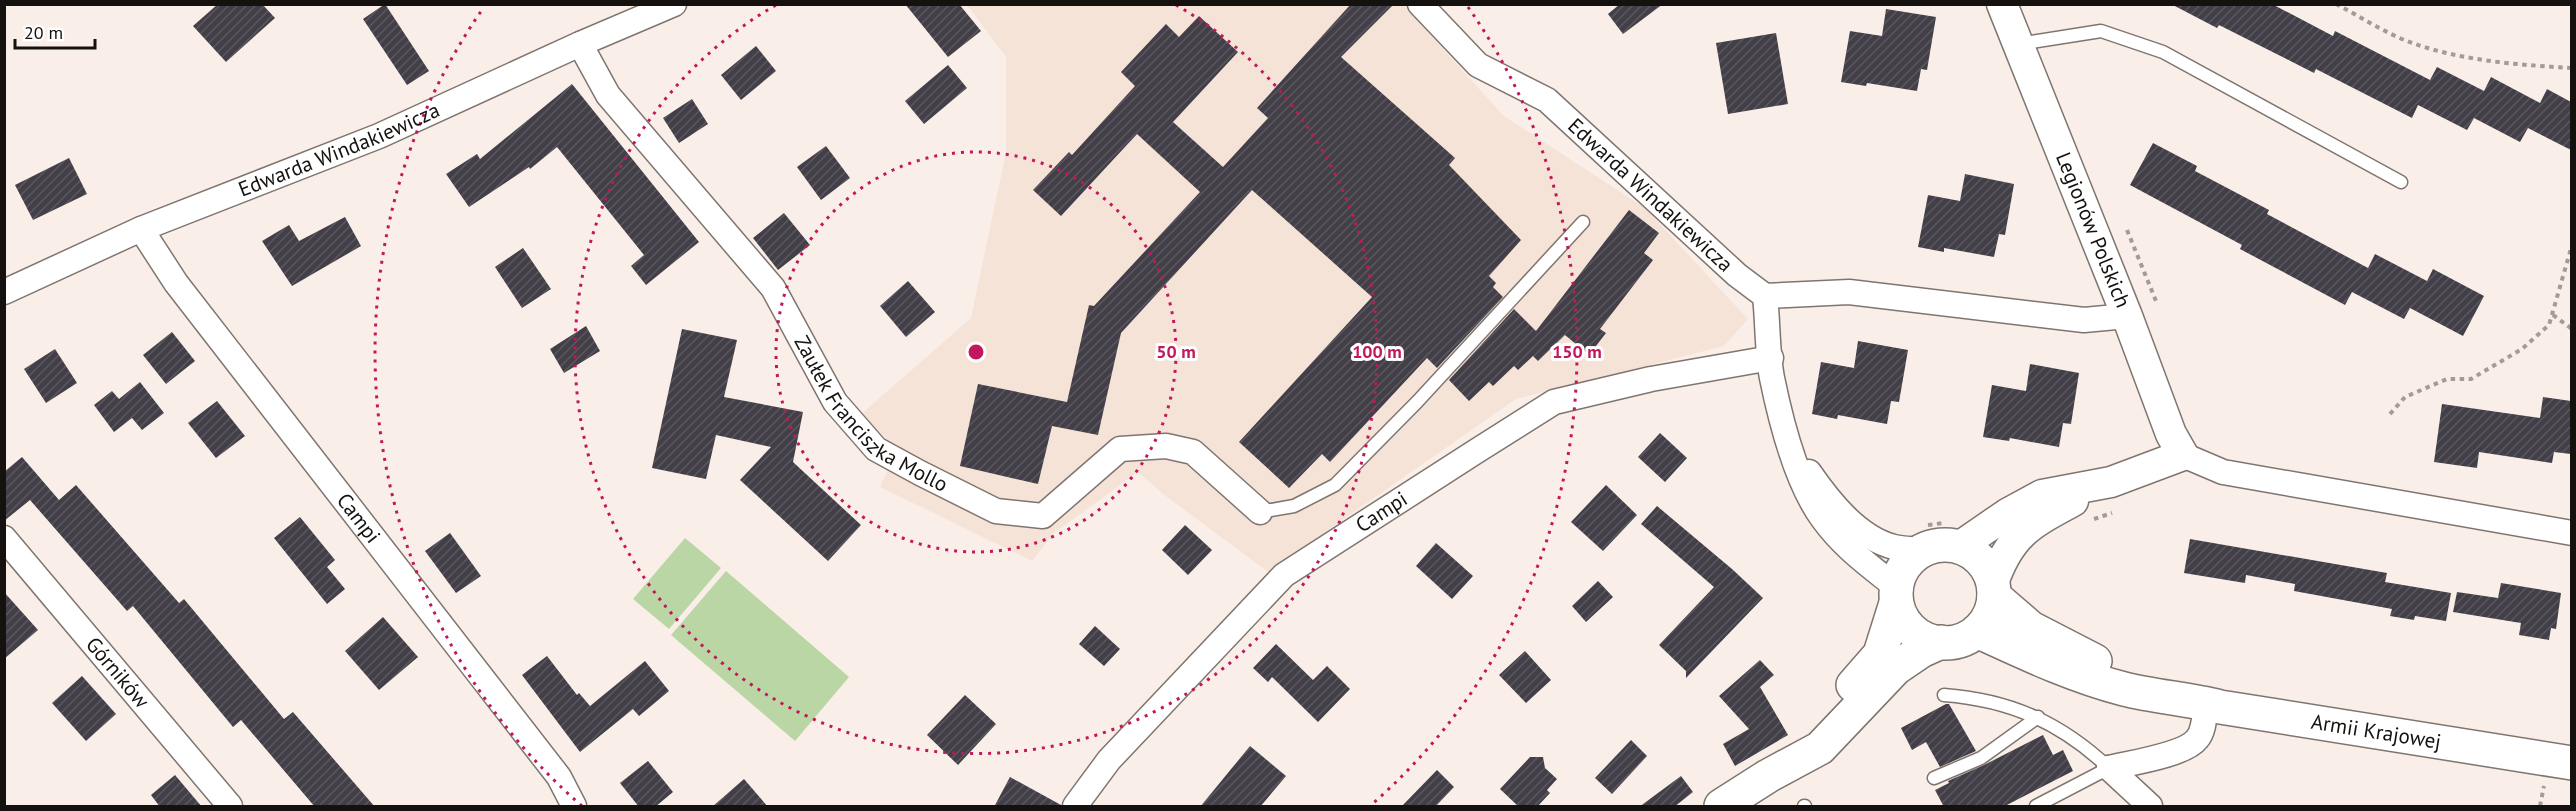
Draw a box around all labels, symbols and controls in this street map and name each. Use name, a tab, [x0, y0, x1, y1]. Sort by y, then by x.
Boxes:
scale bar	[15, 12, 94, 50]
text: 20 m	[24, 21, 63, 44]
street label: Edwarda Windakiewicza	[234, 96, 444, 203]
street label: Edwarda Windakiewicza	[1562, 112, 1739, 278]
street label: Legionów Polskich	[2050, 148, 2137, 311]
street label: Zaułek Franciszka Mollo	[788, 331, 953, 498]
text: 50 m	[1156, 340, 1196, 363]
text: 100 m	[1352, 340, 1402, 363]
text: 150 m	[1552, 340, 1602, 363]
centre of rings	[966, 342, 986, 362]
street label: Campi	[1350, 485, 1412, 538]
street label: Campi	[331, 487, 387, 548]
street label: Górników	[80, 631, 156, 714]
street label: Armii Krajowej	[2309, 708, 2443, 755]

